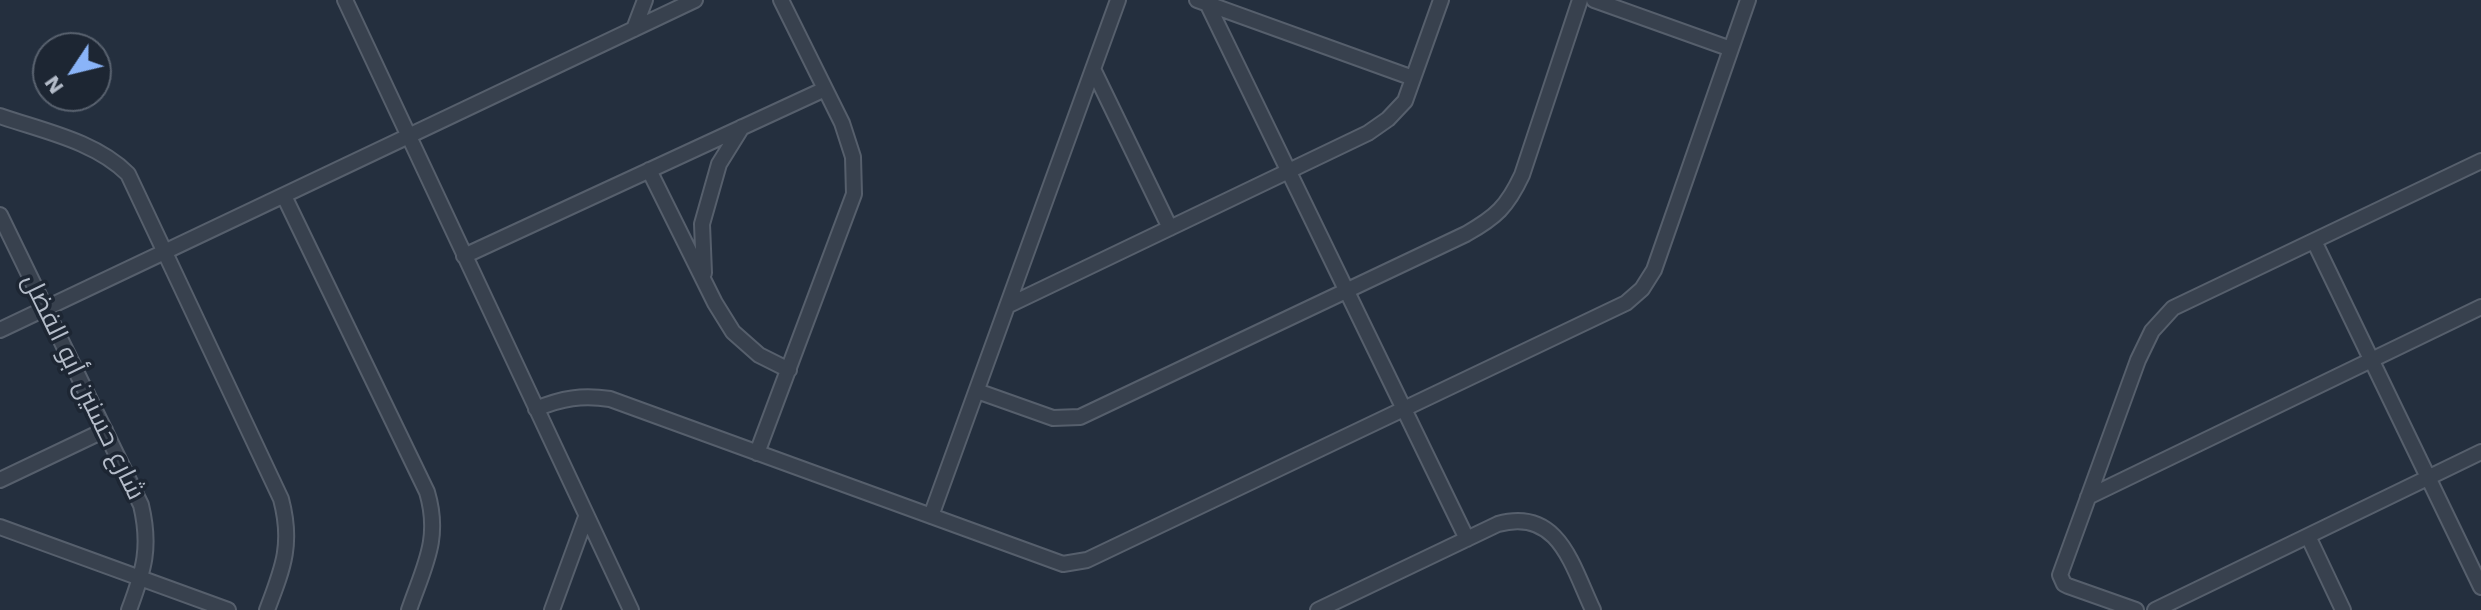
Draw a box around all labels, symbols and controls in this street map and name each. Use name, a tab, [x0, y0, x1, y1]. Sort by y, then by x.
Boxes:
north arrow	[32, 32, 112, 112]
text: N	[39, 71, 68, 99]
street label: شارع حسنين أبو الفضل	[15, 269, 151, 505]

